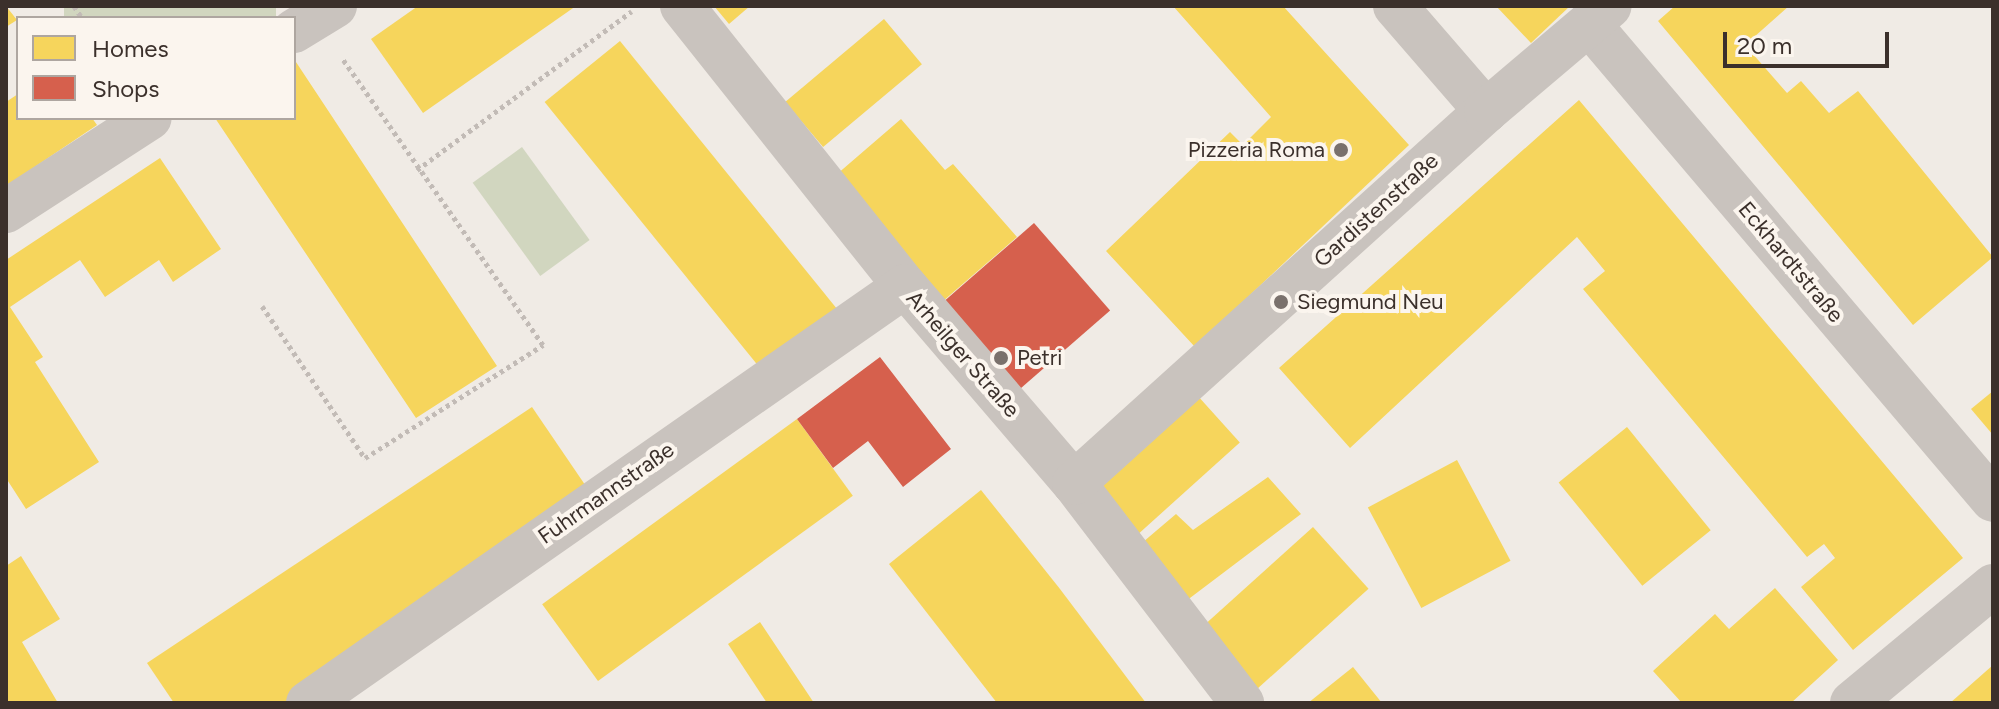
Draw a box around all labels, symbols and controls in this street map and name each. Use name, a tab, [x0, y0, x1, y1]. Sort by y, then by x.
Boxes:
legend	[16, 16, 296, 120]
scale bar	[1727, 16, 1893, 66]
text: 20 m	[1737, 31, 1792, 60]
text: Homes	[92, 34, 169, 63]
text: Shops	[92, 74, 159, 103]
place label: Pizzeria Roma	[1188, 137, 1325, 163]
marker: Pizzeria Roma	[1332, 141, 1350, 159]
street label: Gardistenstraße	[1309, 147, 1443, 273]
street label: Eckhardtstraße	[1733, 196, 1849, 328]
street label: Arheilger Straße	[901, 285, 1025, 423]
place label: Siegmund Neu	[1297, 289, 1443, 315]
marker: Siegmund Neu	[1272, 293, 1290, 311]
place label: Petri	[1017, 345, 1062, 371]
marker: Petri	[992, 349, 1010, 367]
street label: Fuhrmannstraße	[533, 436, 679, 550]

